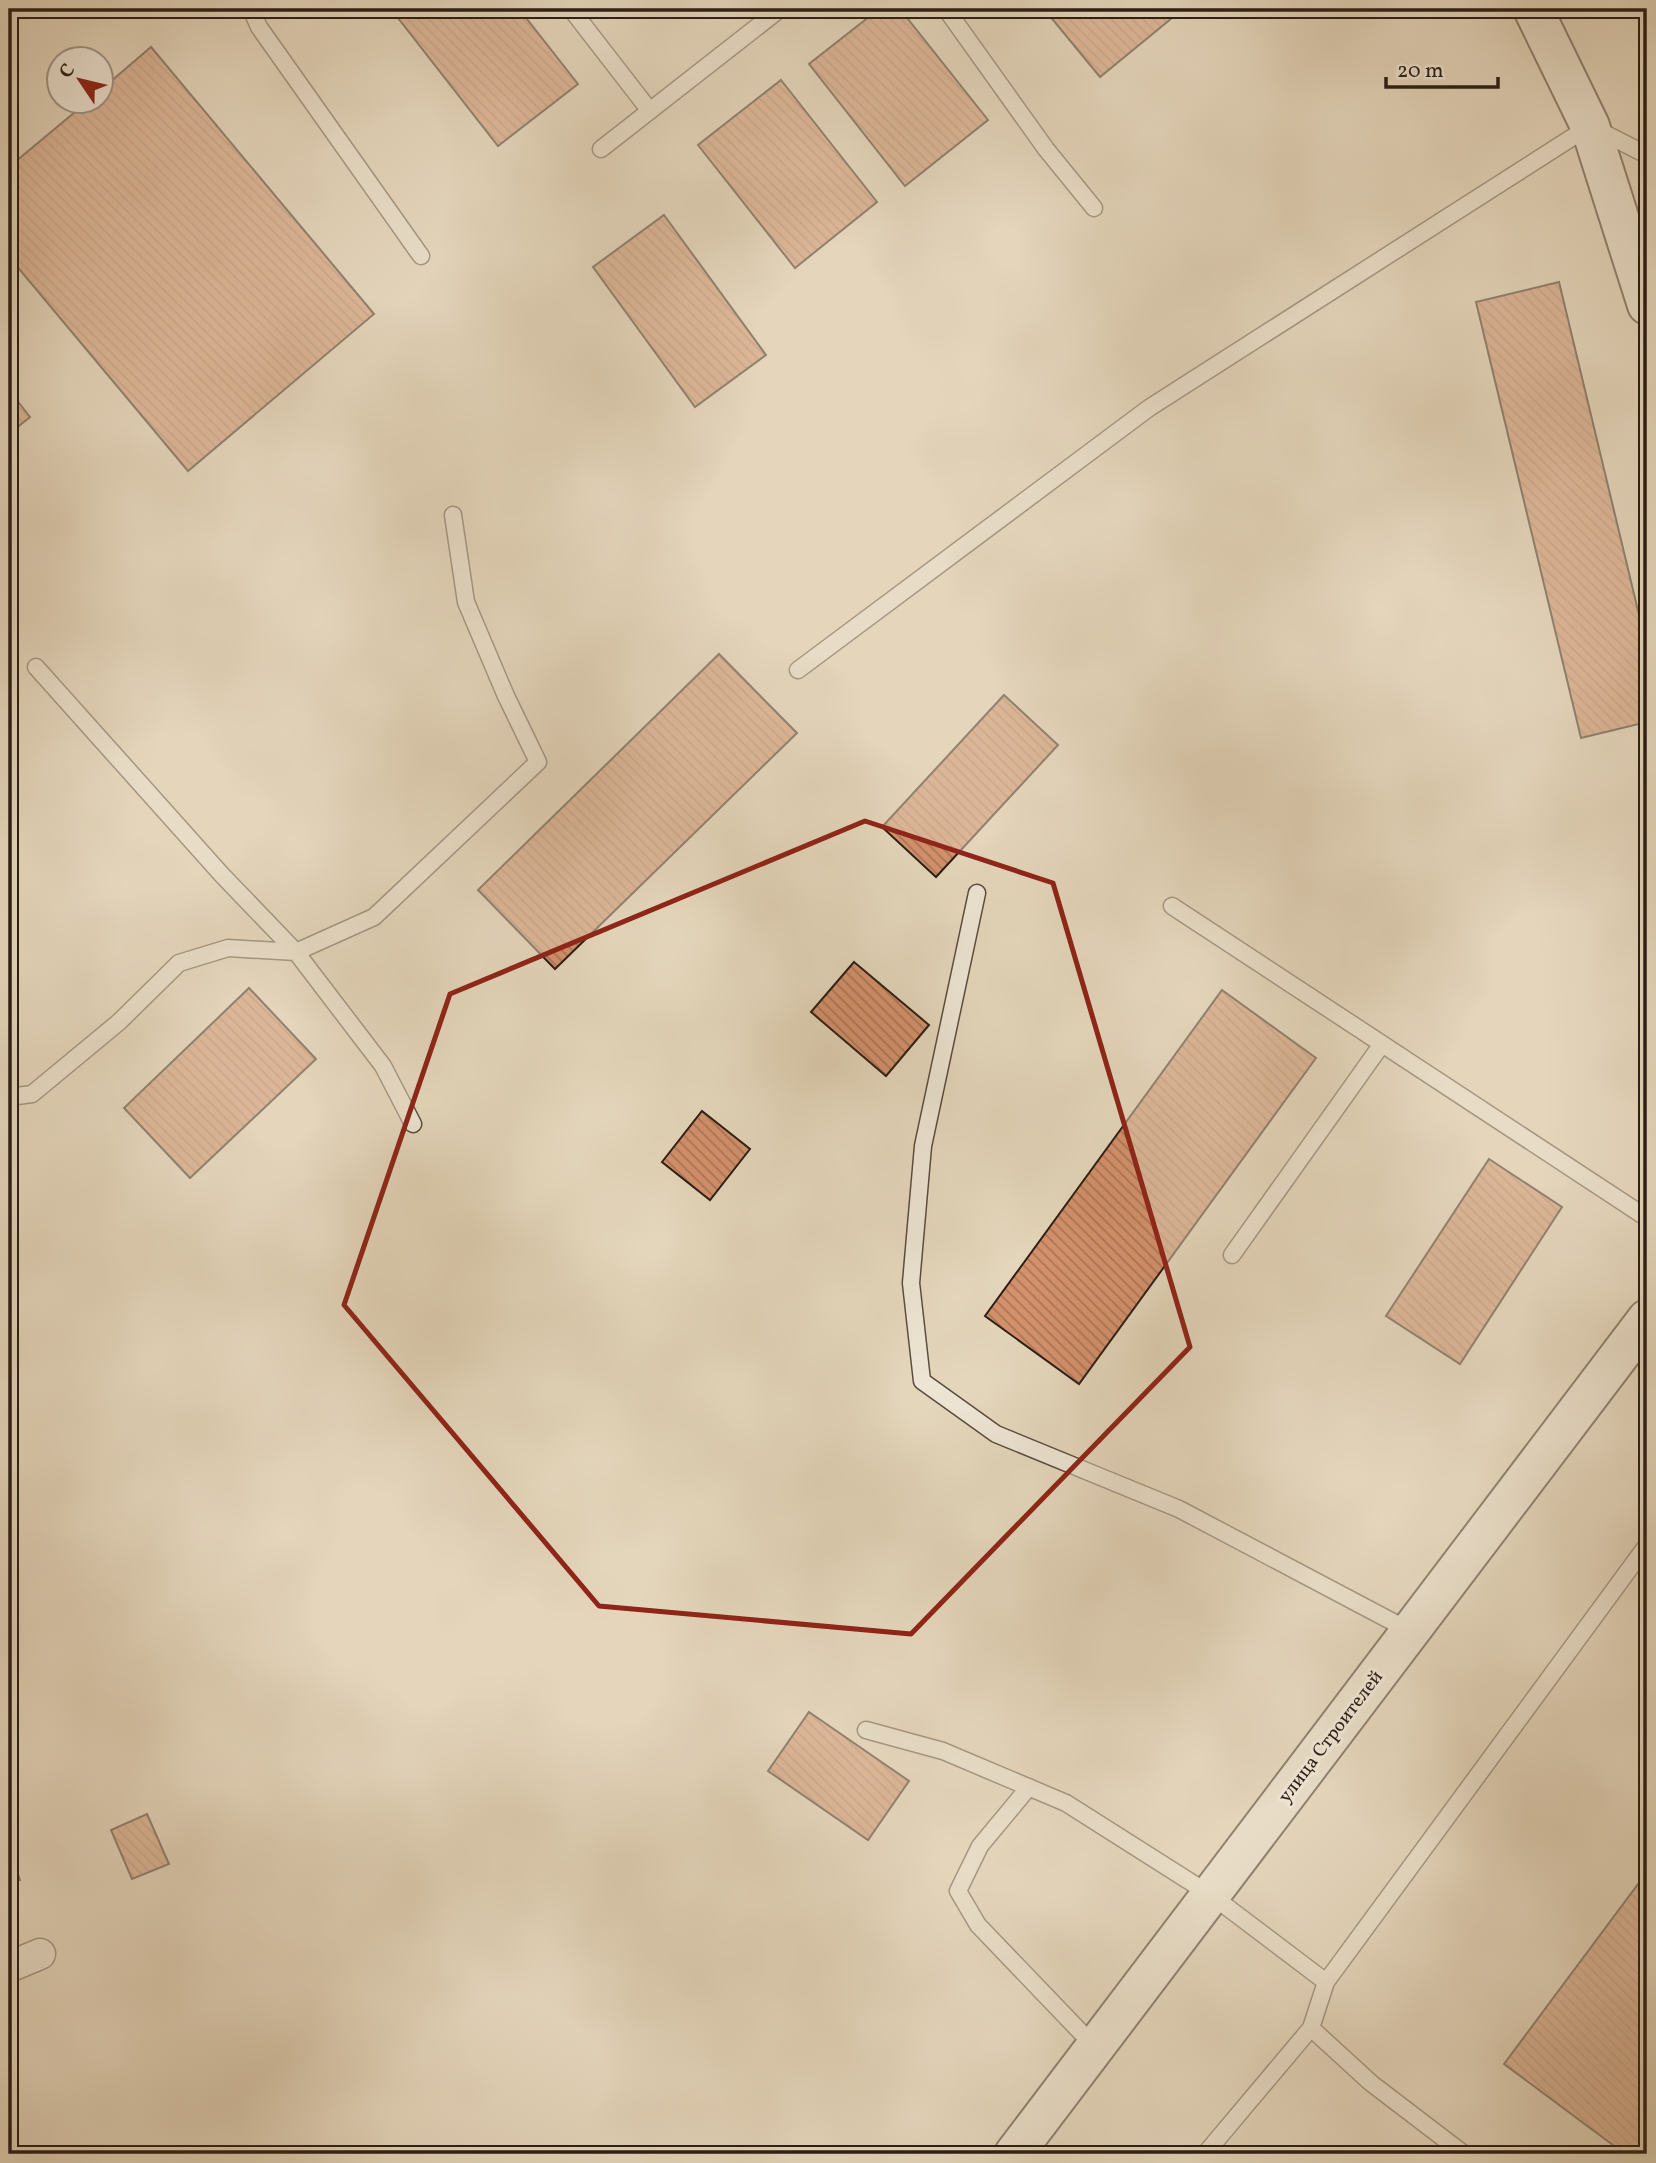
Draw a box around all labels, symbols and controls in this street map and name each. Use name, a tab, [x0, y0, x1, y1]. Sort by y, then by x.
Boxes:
north arrow	[46, 46, 116, 116]
scale bar	[1386, 46, 1498, 90]
text: 20 m	[1397, 57, 1443, 86]
text: С	[54, 59, 82, 84]
street label: улица Строителей	[1273, 1665, 1389, 1809]

